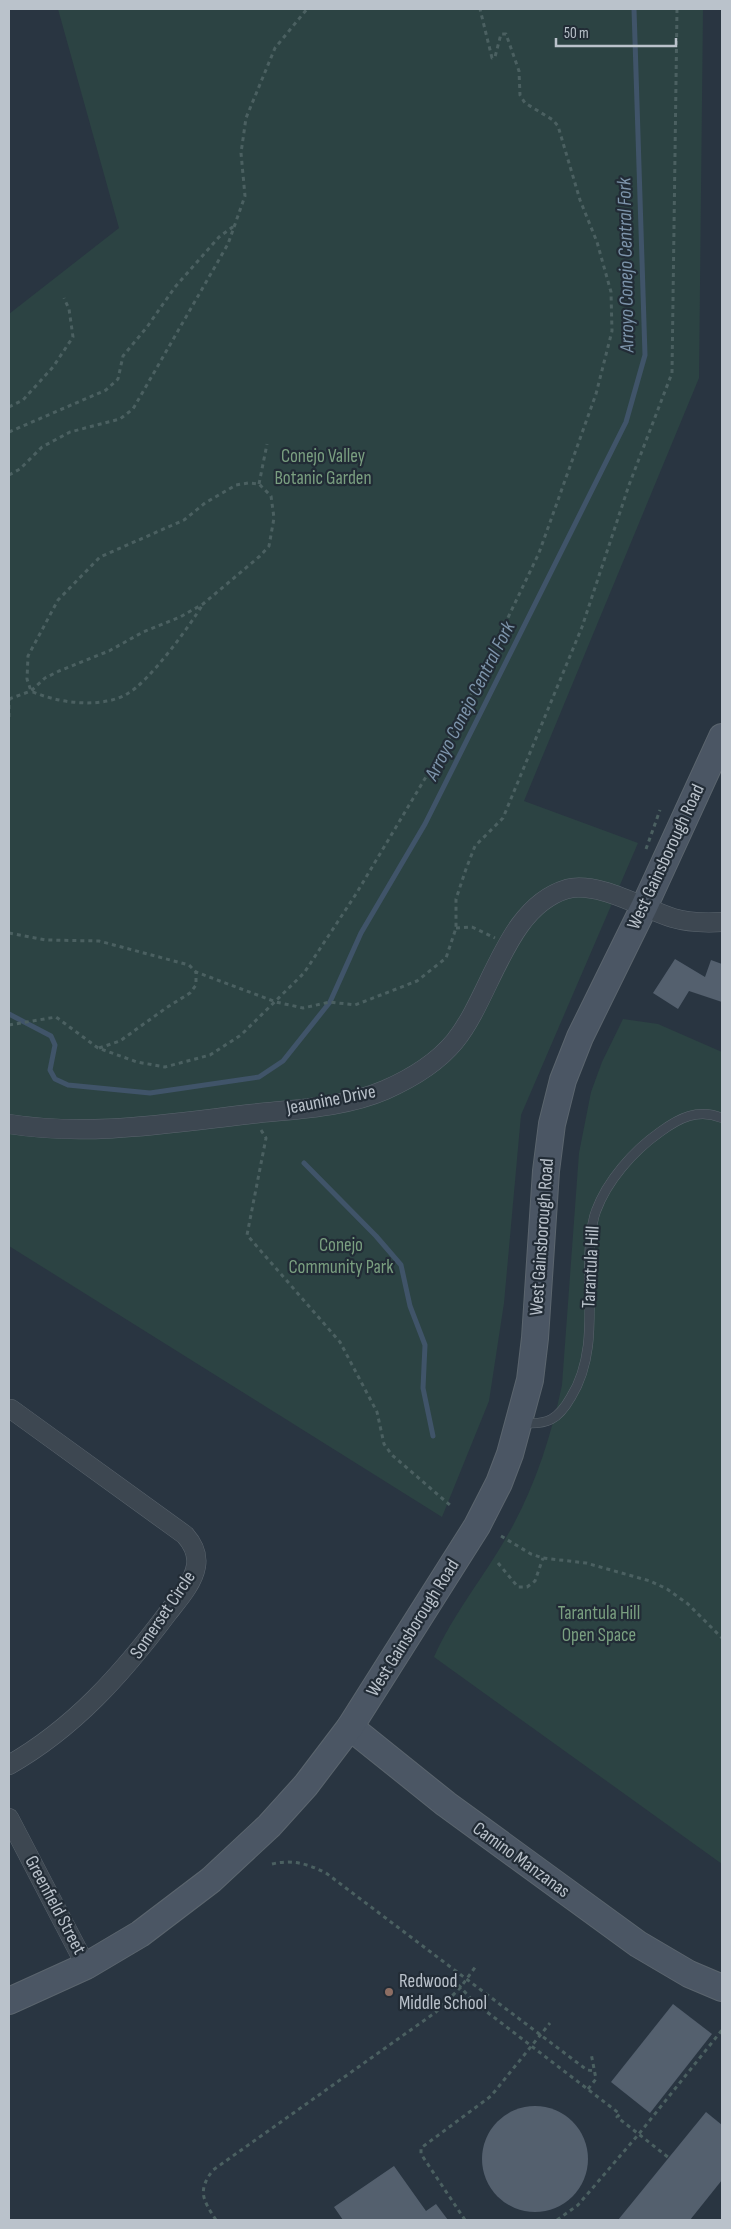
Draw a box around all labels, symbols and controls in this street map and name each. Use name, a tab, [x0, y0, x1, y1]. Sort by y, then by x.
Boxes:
scale bar	[556, 15, 676, 47]
text: 50 m	[564, 24, 589, 43]
water label: Arroyo Conejo Central Fork	[612, 177, 640, 354]
park label: Conejo Valley Botanic Garden	[274, 445, 372, 490]
water label: Arroyo Conejo Central Fork	[419, 617, 521, 785]
street label: West Gainsborough Road	[622, 781, 710, 933]
street label: Jeaunine Drive	[283, 1080, 378, 1120]
street label: West Gainsborough Road	[525, 1158, 559, 1316]
street label: Tarantula Hill	[577, 1225, 605, 1309]
park label: Conejo Community Park	[289, 1234, 394, 1279]
street label: West Gainsborough Road	[361, 1555, 465, 1701]
street label: Somerset Circle	[125, 1567, 201, 1663]
park label: Tarantula Hill Open Space	[558, 1602, 640, 1647]
street label: Camino Manzanas	[468, 1817, 574, 1903]
street label: Greenfield Street	[19, 1852, 91, 1959]
place label: Redwood Middle School	[399, 1970, 487, 2015]
marker: Redwood Middle School	[383, 1986, 395, 1998]

